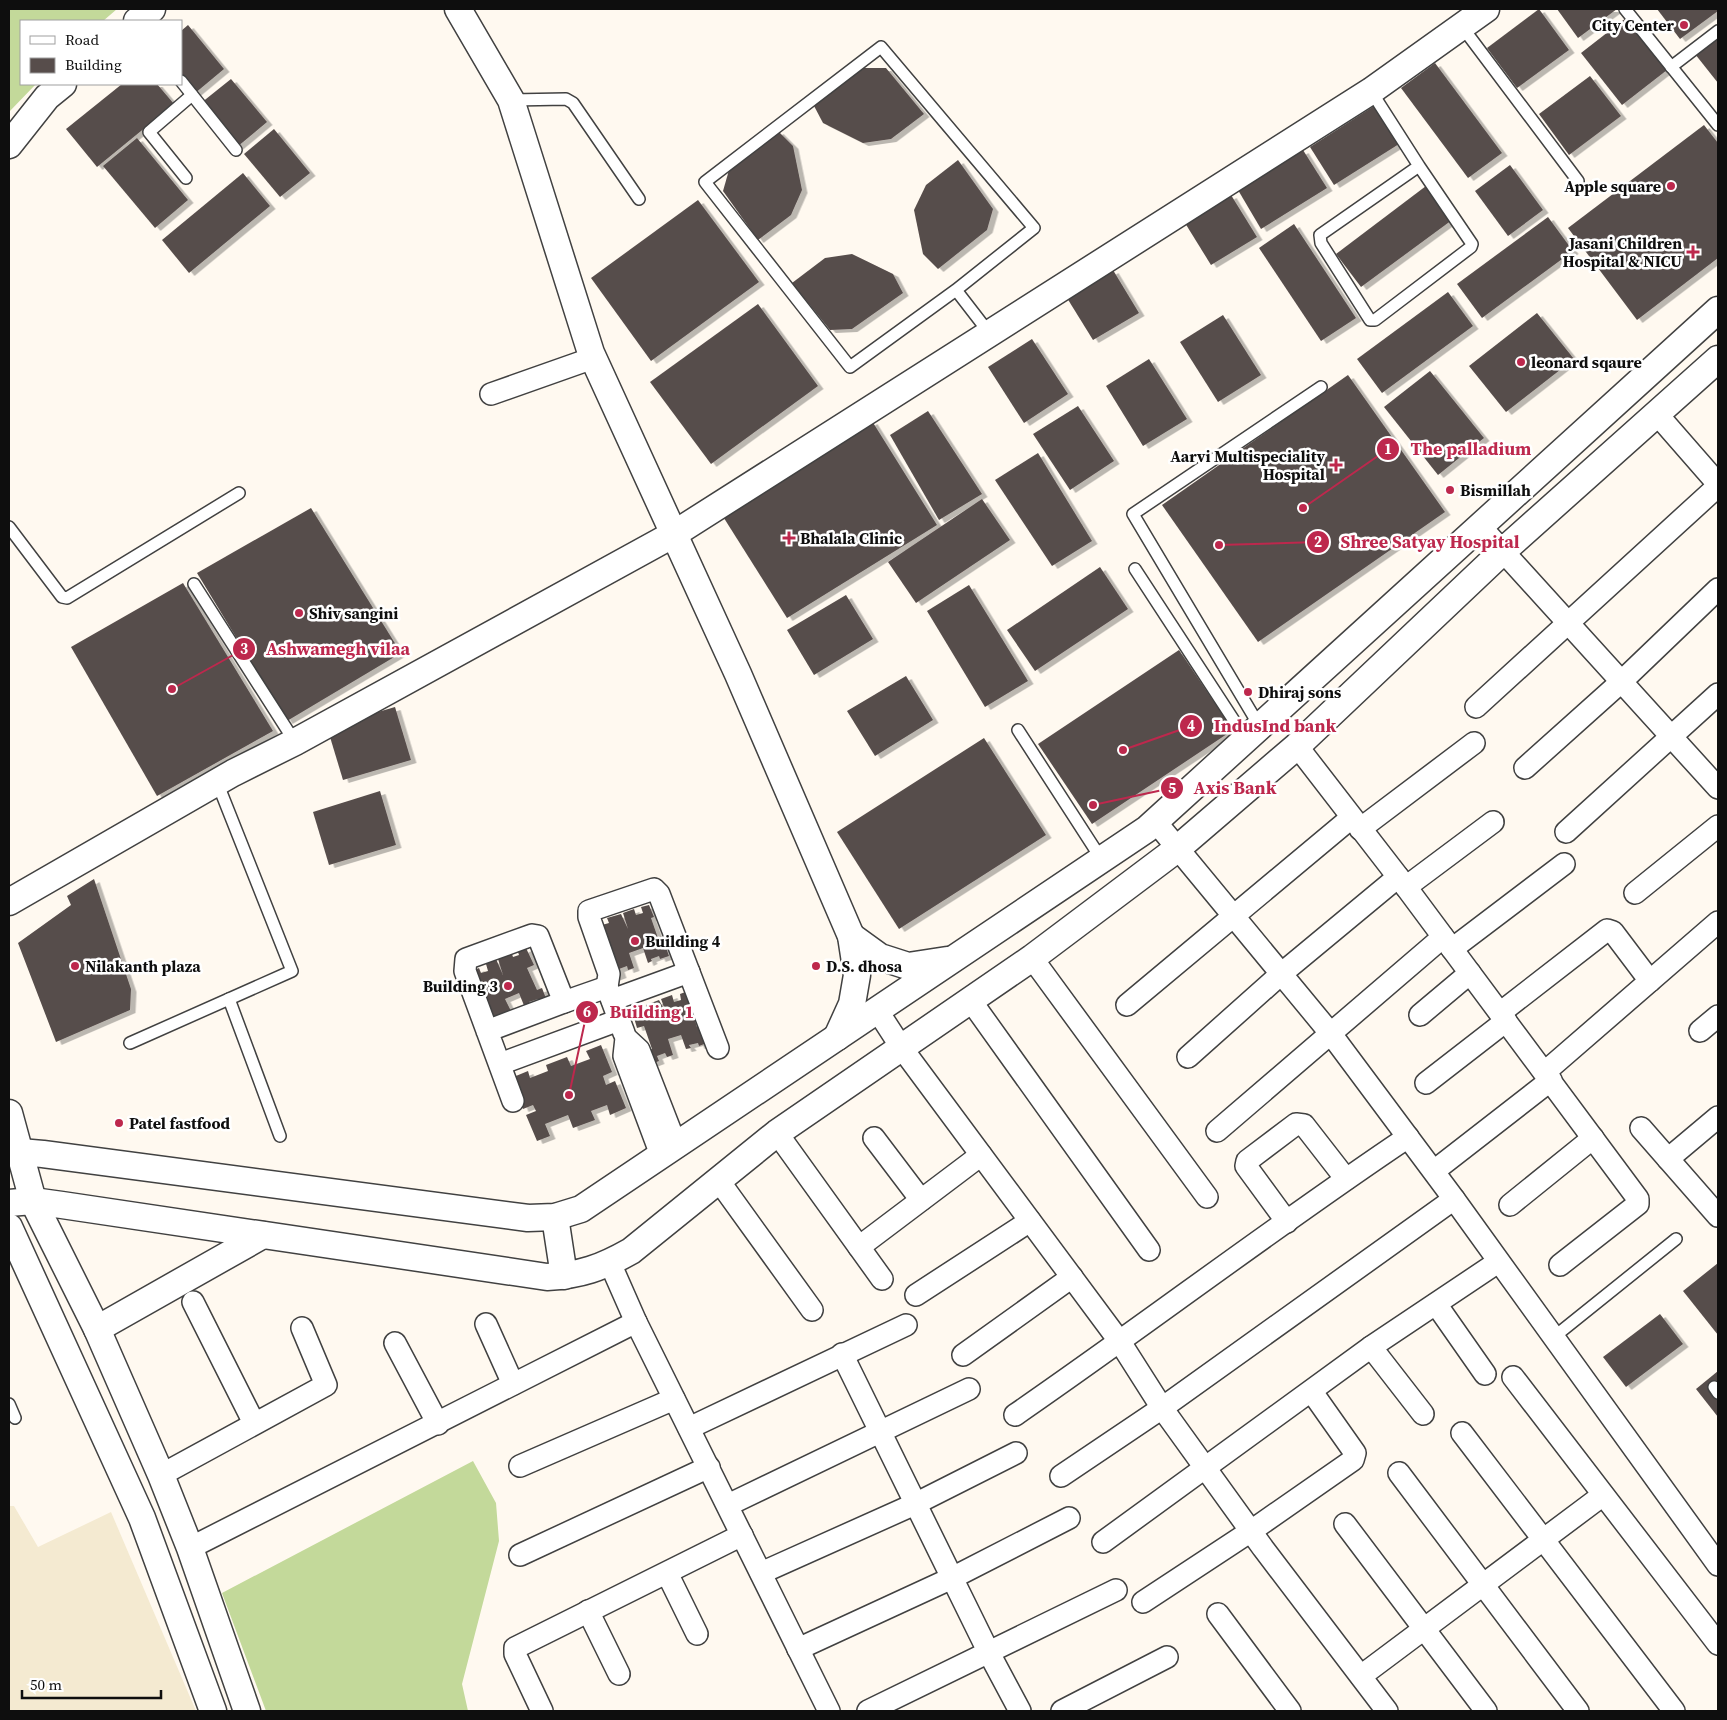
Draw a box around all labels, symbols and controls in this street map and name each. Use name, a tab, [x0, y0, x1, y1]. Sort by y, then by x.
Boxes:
place label: City Center	[1592, 14, 1675, 36]
marker: City Center	[1678, 19, 1690, 31]
legend	[20, 20, 182, 85]
text: Road	[65, 29, 99, 50]
text: Building	[65, 54, 122, 75]
place label: Apple square	[1564, 175, 1661, 197]
marker: Apple square	[1665, 180, 1677, 192]
place label: Jasani Children Hospital & NICU	[1563, 232, 1682, 272]
marker: Jasani Children Hospital & NICU	[1686, 245, 1700, 259]
place label: leonard sqaure	[1531, 351, 1642, 373]
marker: leonard sqaure	[1515, 356, 1527, 368]
callout: The palladium	[1376, 432, 1542, 465]
text: The palladium	[1411, 436, 1531, 461]
text: 1	[1384, 438, 1392, 459]
place label: Aarvi Multispeciality Hospital	[1170, 445, 1325, 485]
marker: Aarvi Multispeciality Hospital	[1329, 458, 1343, 472]
place label: Bismillah	[1460, 479, 1531, 501]
marker: Bismillah	[1444, 484, 1456, 496]
callout: Shree Satyay Hospital	[1306, 526, 1530, 559]
place label: Bhalala Clinic	[800, 527, 902, 549]
text: Shree Satyay Hospital	[1340, 529, 1520, 554]
marker: Bhalala Clinic	[782, 531, 796, 545]
text: 2	[1314, 531, 1322, 552]
place label: Shiv sangini	[309, 602, 398, 624]
marker: Shiv sangini	[293, 607, 305, 619]
callout: Ashwamegh vilaa	[231, 632, 421, 665]
text: Ashwamegh vilaa	[266, 636, 411, 661]
text: 3	[240, 638, 248, 659]
place label: Dhiraj sons	[1258, 681, 1341, 703]
marker: Dhiraj sons	[1242, 686, 1254, 698]
callout: IndusInd bank	[1179, 709, 1346, 742]
text: IndusInd bank	[1214, 713, 1336, 738]
text: 4	[1187, 715, 1195, 736]
callout: Axis Bank	[1159, 772, 1287, 805]
text: Axis Bank	[1194, 775, 1277, 800]
text: 5	[1168, 777, 1176, 798]
place label: Building 4	[645, 930, 721, 952]
marker: Building 4	[629, 935, 641, 947]
place label: Nilakanth plaza	[85, 955, 201, 977]
place label: D.S. dhosa	[826, 955, 903, 977]
marker: Nilakanth plaza	[69, 960, 81, 972]
marker: D.S. dhosa	[810, 960, 822, 972]
place label: Building 3	[423, 975, 498, 997]
marker: Building 3	[502, 980, 514, 992]
callout: Building 1	[574, 995, 704, 1028]
text: Building 1	[610, 999, 694, 1024]
text: 6	[583, 1001, 591, 1022]
place label: Patel fastfood	[129, 1112, 231, 1134]
marker: Patel fastfood	[113, 1117, 125, 1129]
scale bar	[22, 1668, 161, 1700]
text: 50 m	[30, 1674, 62, 1695]

